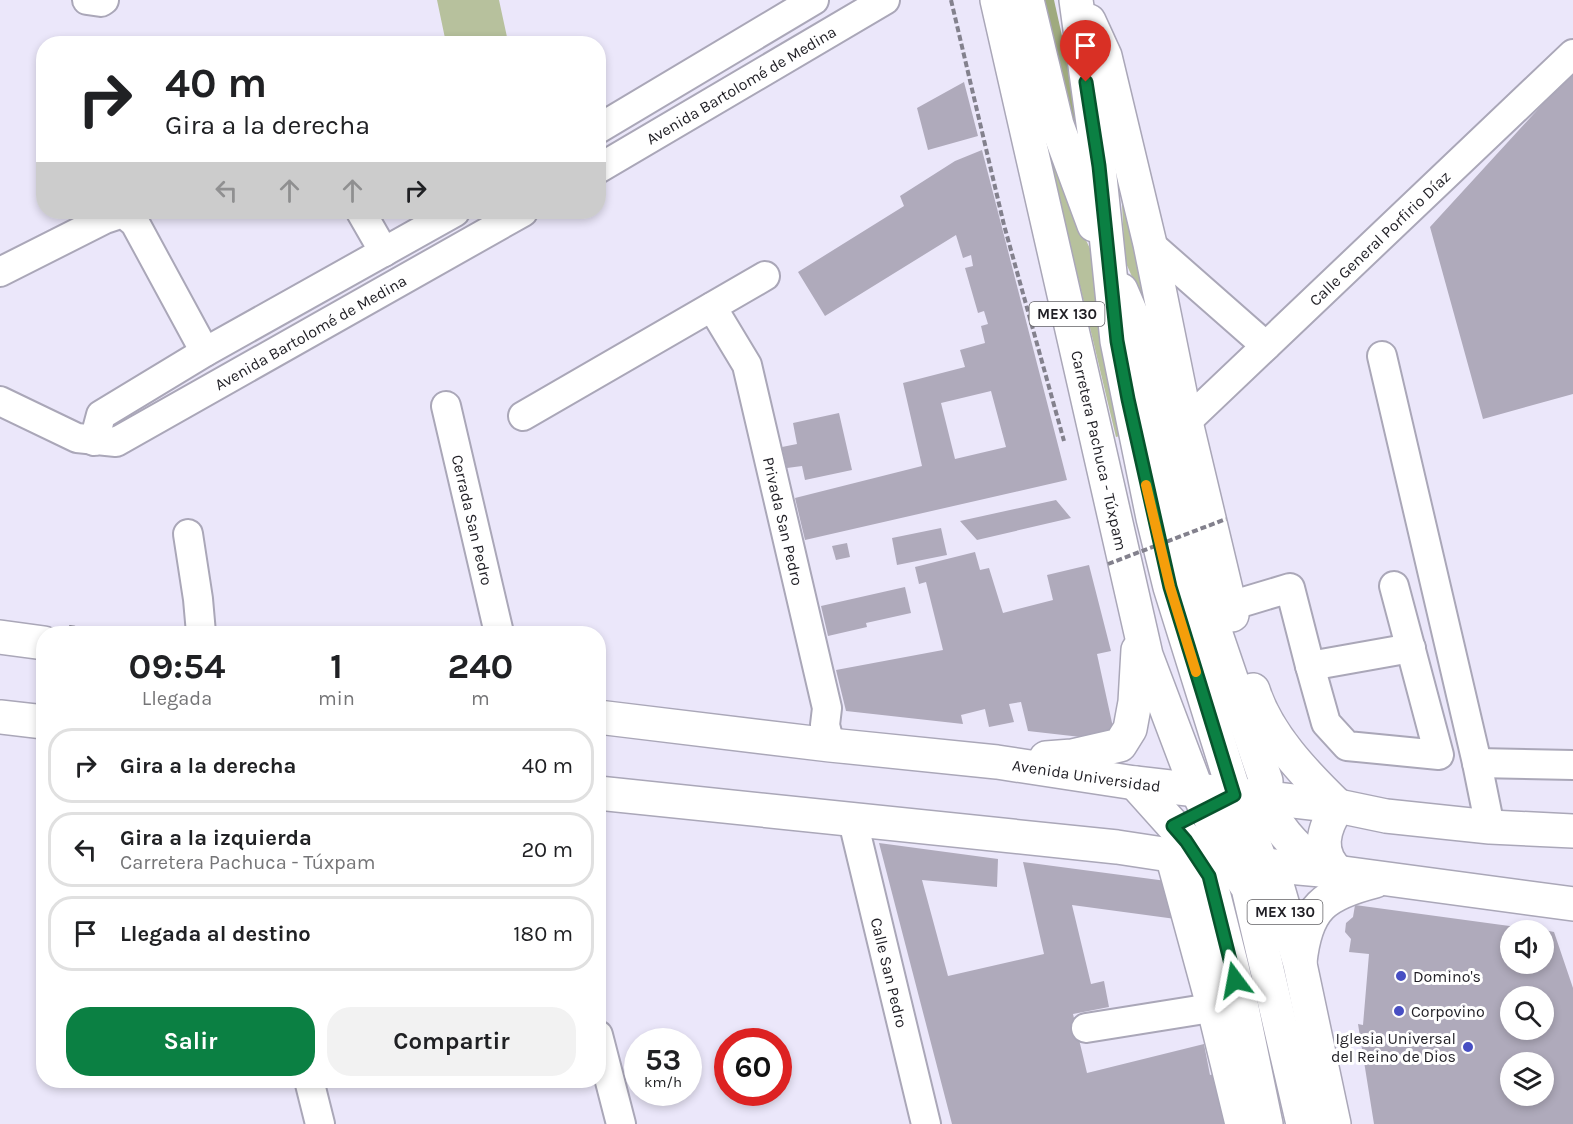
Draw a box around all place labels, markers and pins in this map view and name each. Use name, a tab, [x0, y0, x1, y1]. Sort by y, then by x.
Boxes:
pin	[1060, 20, 1111, 82]
place label: Domino's	[1413, 967, 1481, 986]
marker: Domino's	[1394, 969, 1408, 983]
place label: Corpovino	[1411, 1002, 1485, 1021]
marker: Corpovino	[1392, 1004, 1406, 1018]
place label: Iglesia Universal del Reino de Dios	[1331, 1029, 1456, 1066]
marker: Iglesia Universal del Reino de Dios	[1461, 1040, 1475, 1054]

